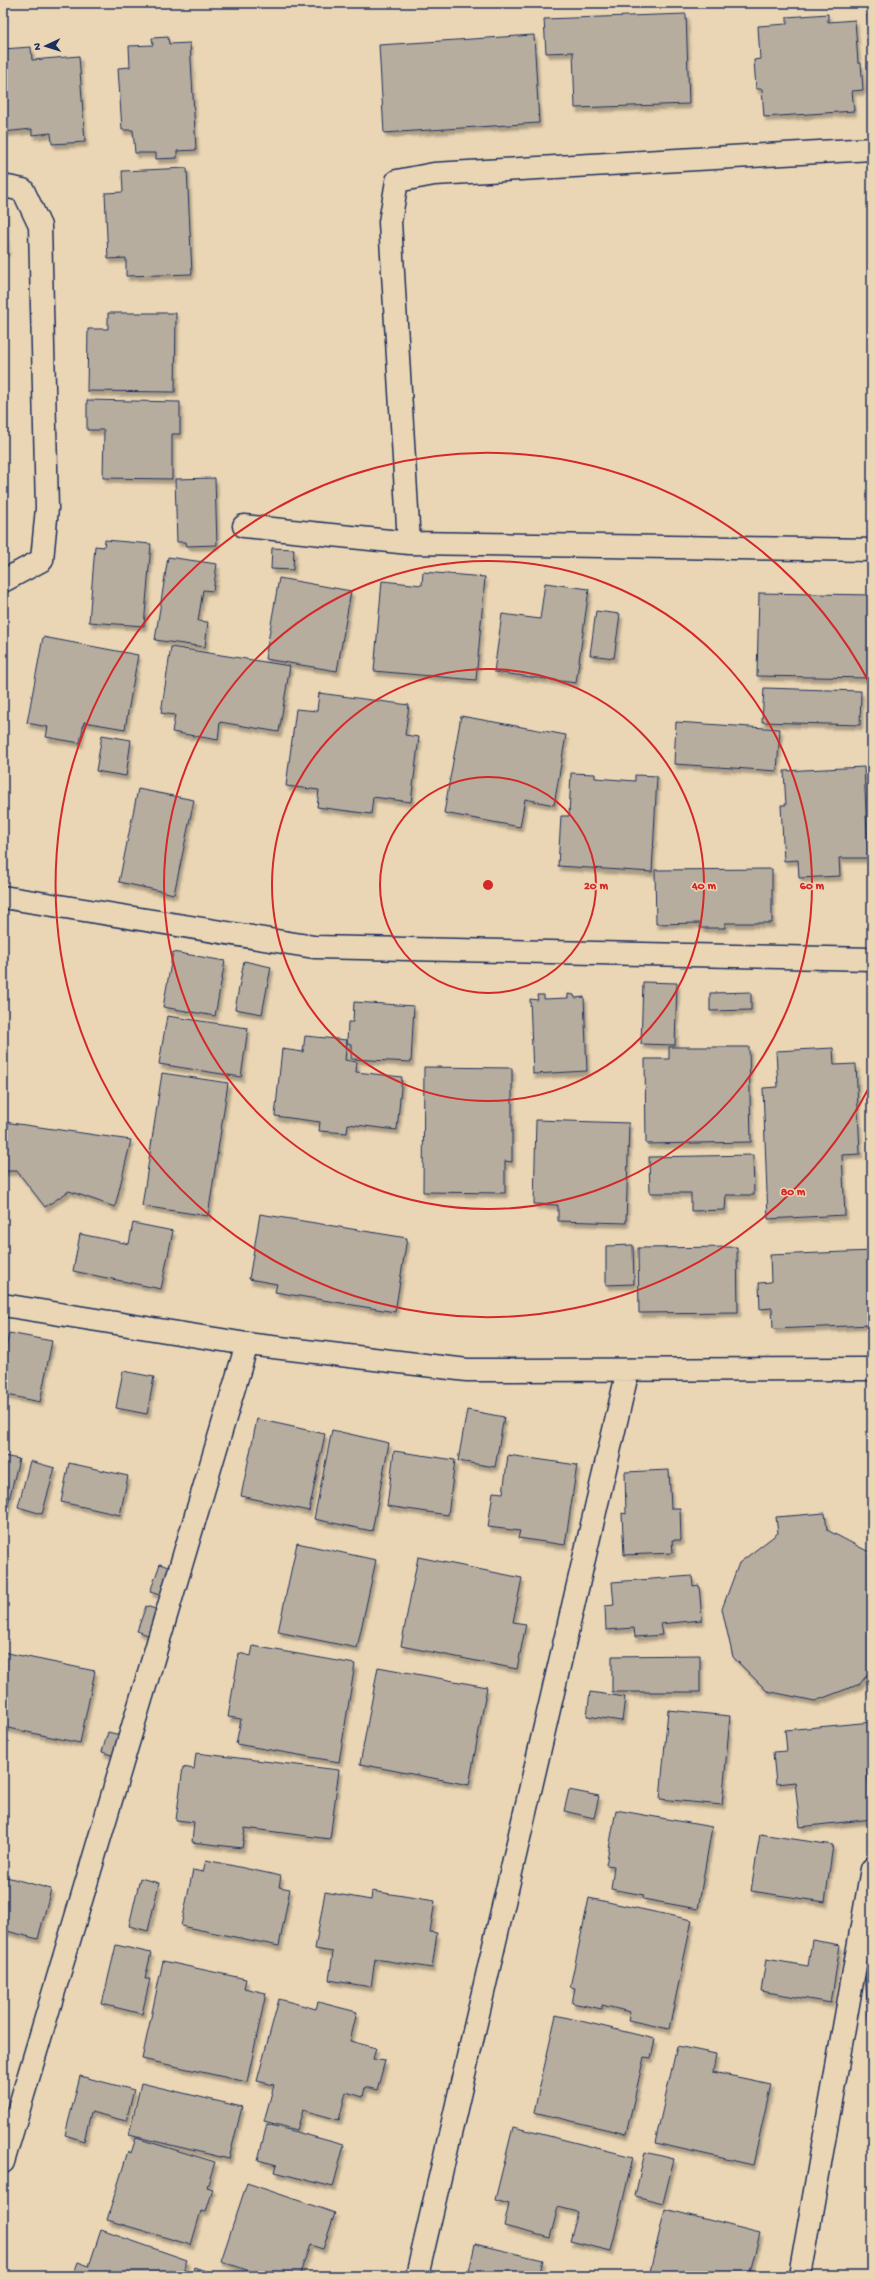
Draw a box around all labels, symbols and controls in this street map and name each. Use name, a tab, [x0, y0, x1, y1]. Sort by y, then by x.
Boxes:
north arrow	[26, 26, 66, 66]
text: N	[32, 43, 44, 51]
centre of rings	[481, 878, 495, 892]
text: 20 m	[584, 880, 609, 894]
text: 40 m	[691, 880, 716, 894]
text: 60 m	[800, 880, 825, 894]
text: 80 m	[781, 1186, 806, 1200]

